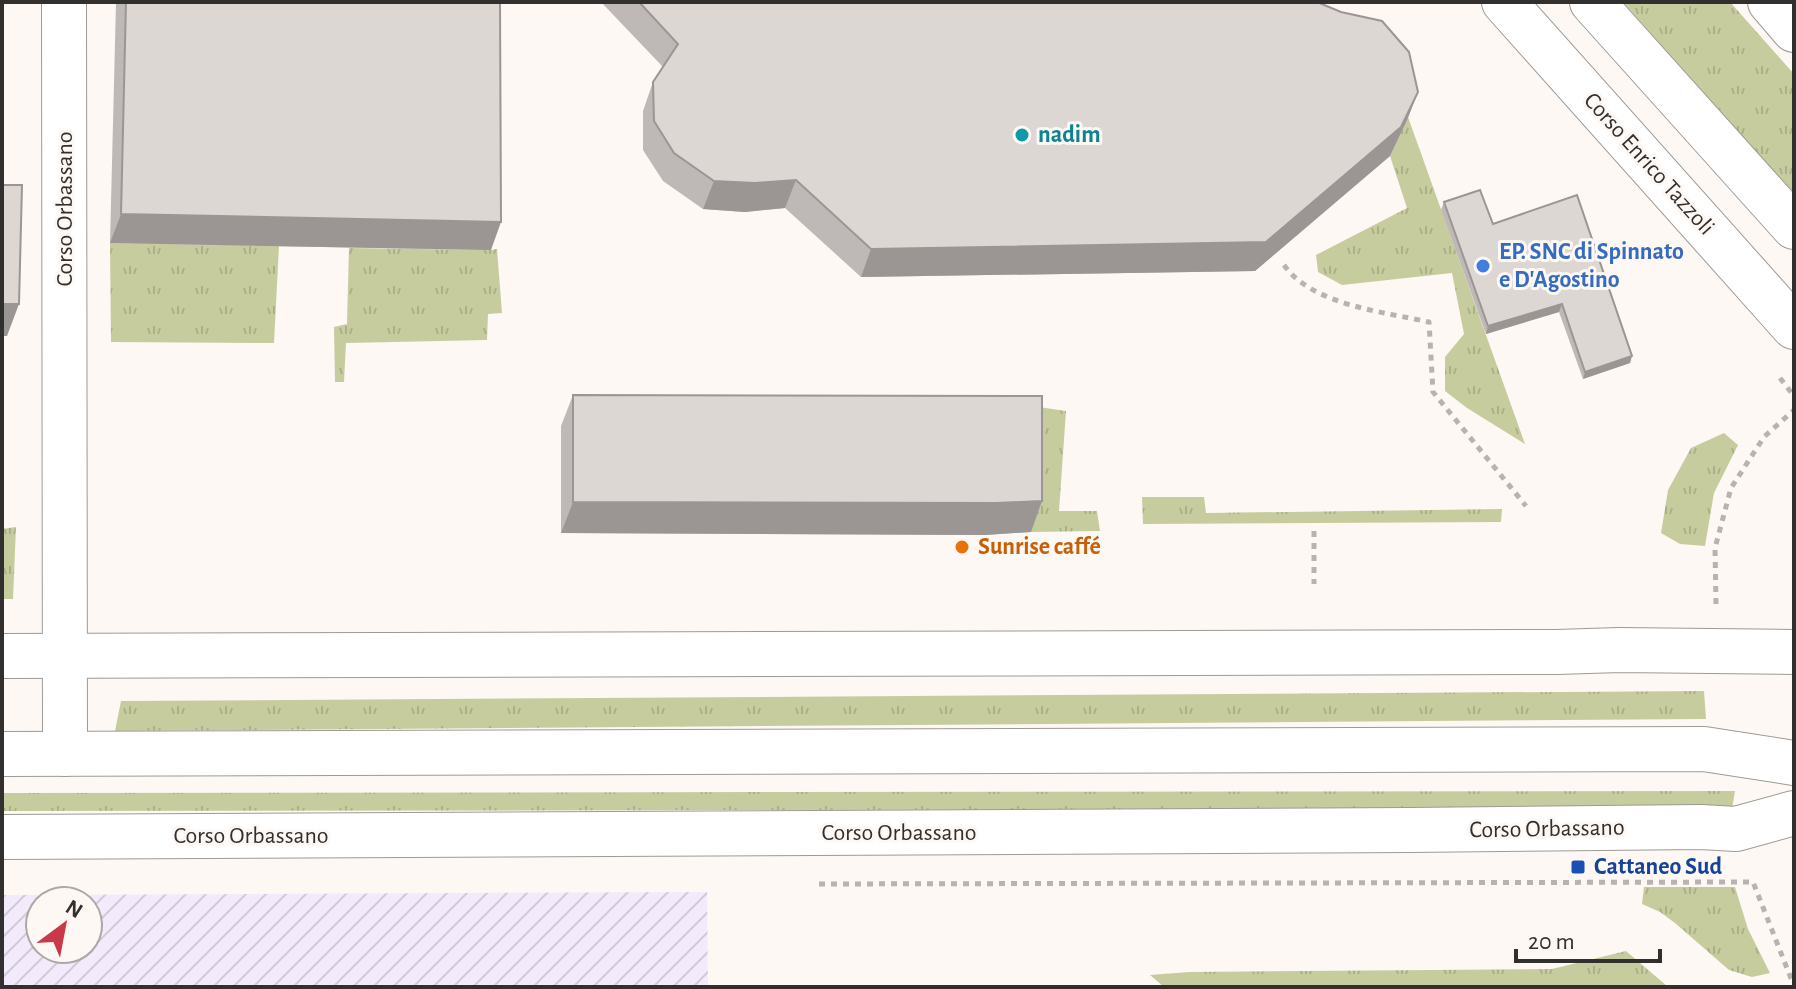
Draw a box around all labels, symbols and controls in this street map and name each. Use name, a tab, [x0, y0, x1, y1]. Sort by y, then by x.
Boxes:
street label: Corso Enrico Tazzoli	[1579, 88, 1719, 240]
place label: nadim	[1038, 123, 1101, 147]
marker: nadim	[1013, 126, 1031, 144]
street label: Corso Orbassano	[53, 131, 77, 287]
place label: EP. SNC di Spinnato e D'Agostino	[1499, 240, 1684, 292]
marker: EP. SNC di Spinnato e D'Agostino	[1474, 257, 1492, 275]
place label: Sunrise caffé	[978, 535, 1101, 559]
marker: Sunrise caffé	[953, 538, 971, 556]
street label: Corso Orbassano	[1469, 816, 1625, 842]
street label: Corso Orbassano	[821, 821, 977, 845]
street label: Corso Orbassano	[173, 824, 329, 848]
place label: Cattaneo Sud	[1594, 855, 1723, 879]
marker: Cattaneo Sud	[1569, 858, 1587, 876]
north arrow	[24, 885, 104, 965]
text: N	[62, 896, 86, 922]
scale bar	[1516, 913, 1660, 963]
text: 20 m	[1528, 930, 1575, 954]

